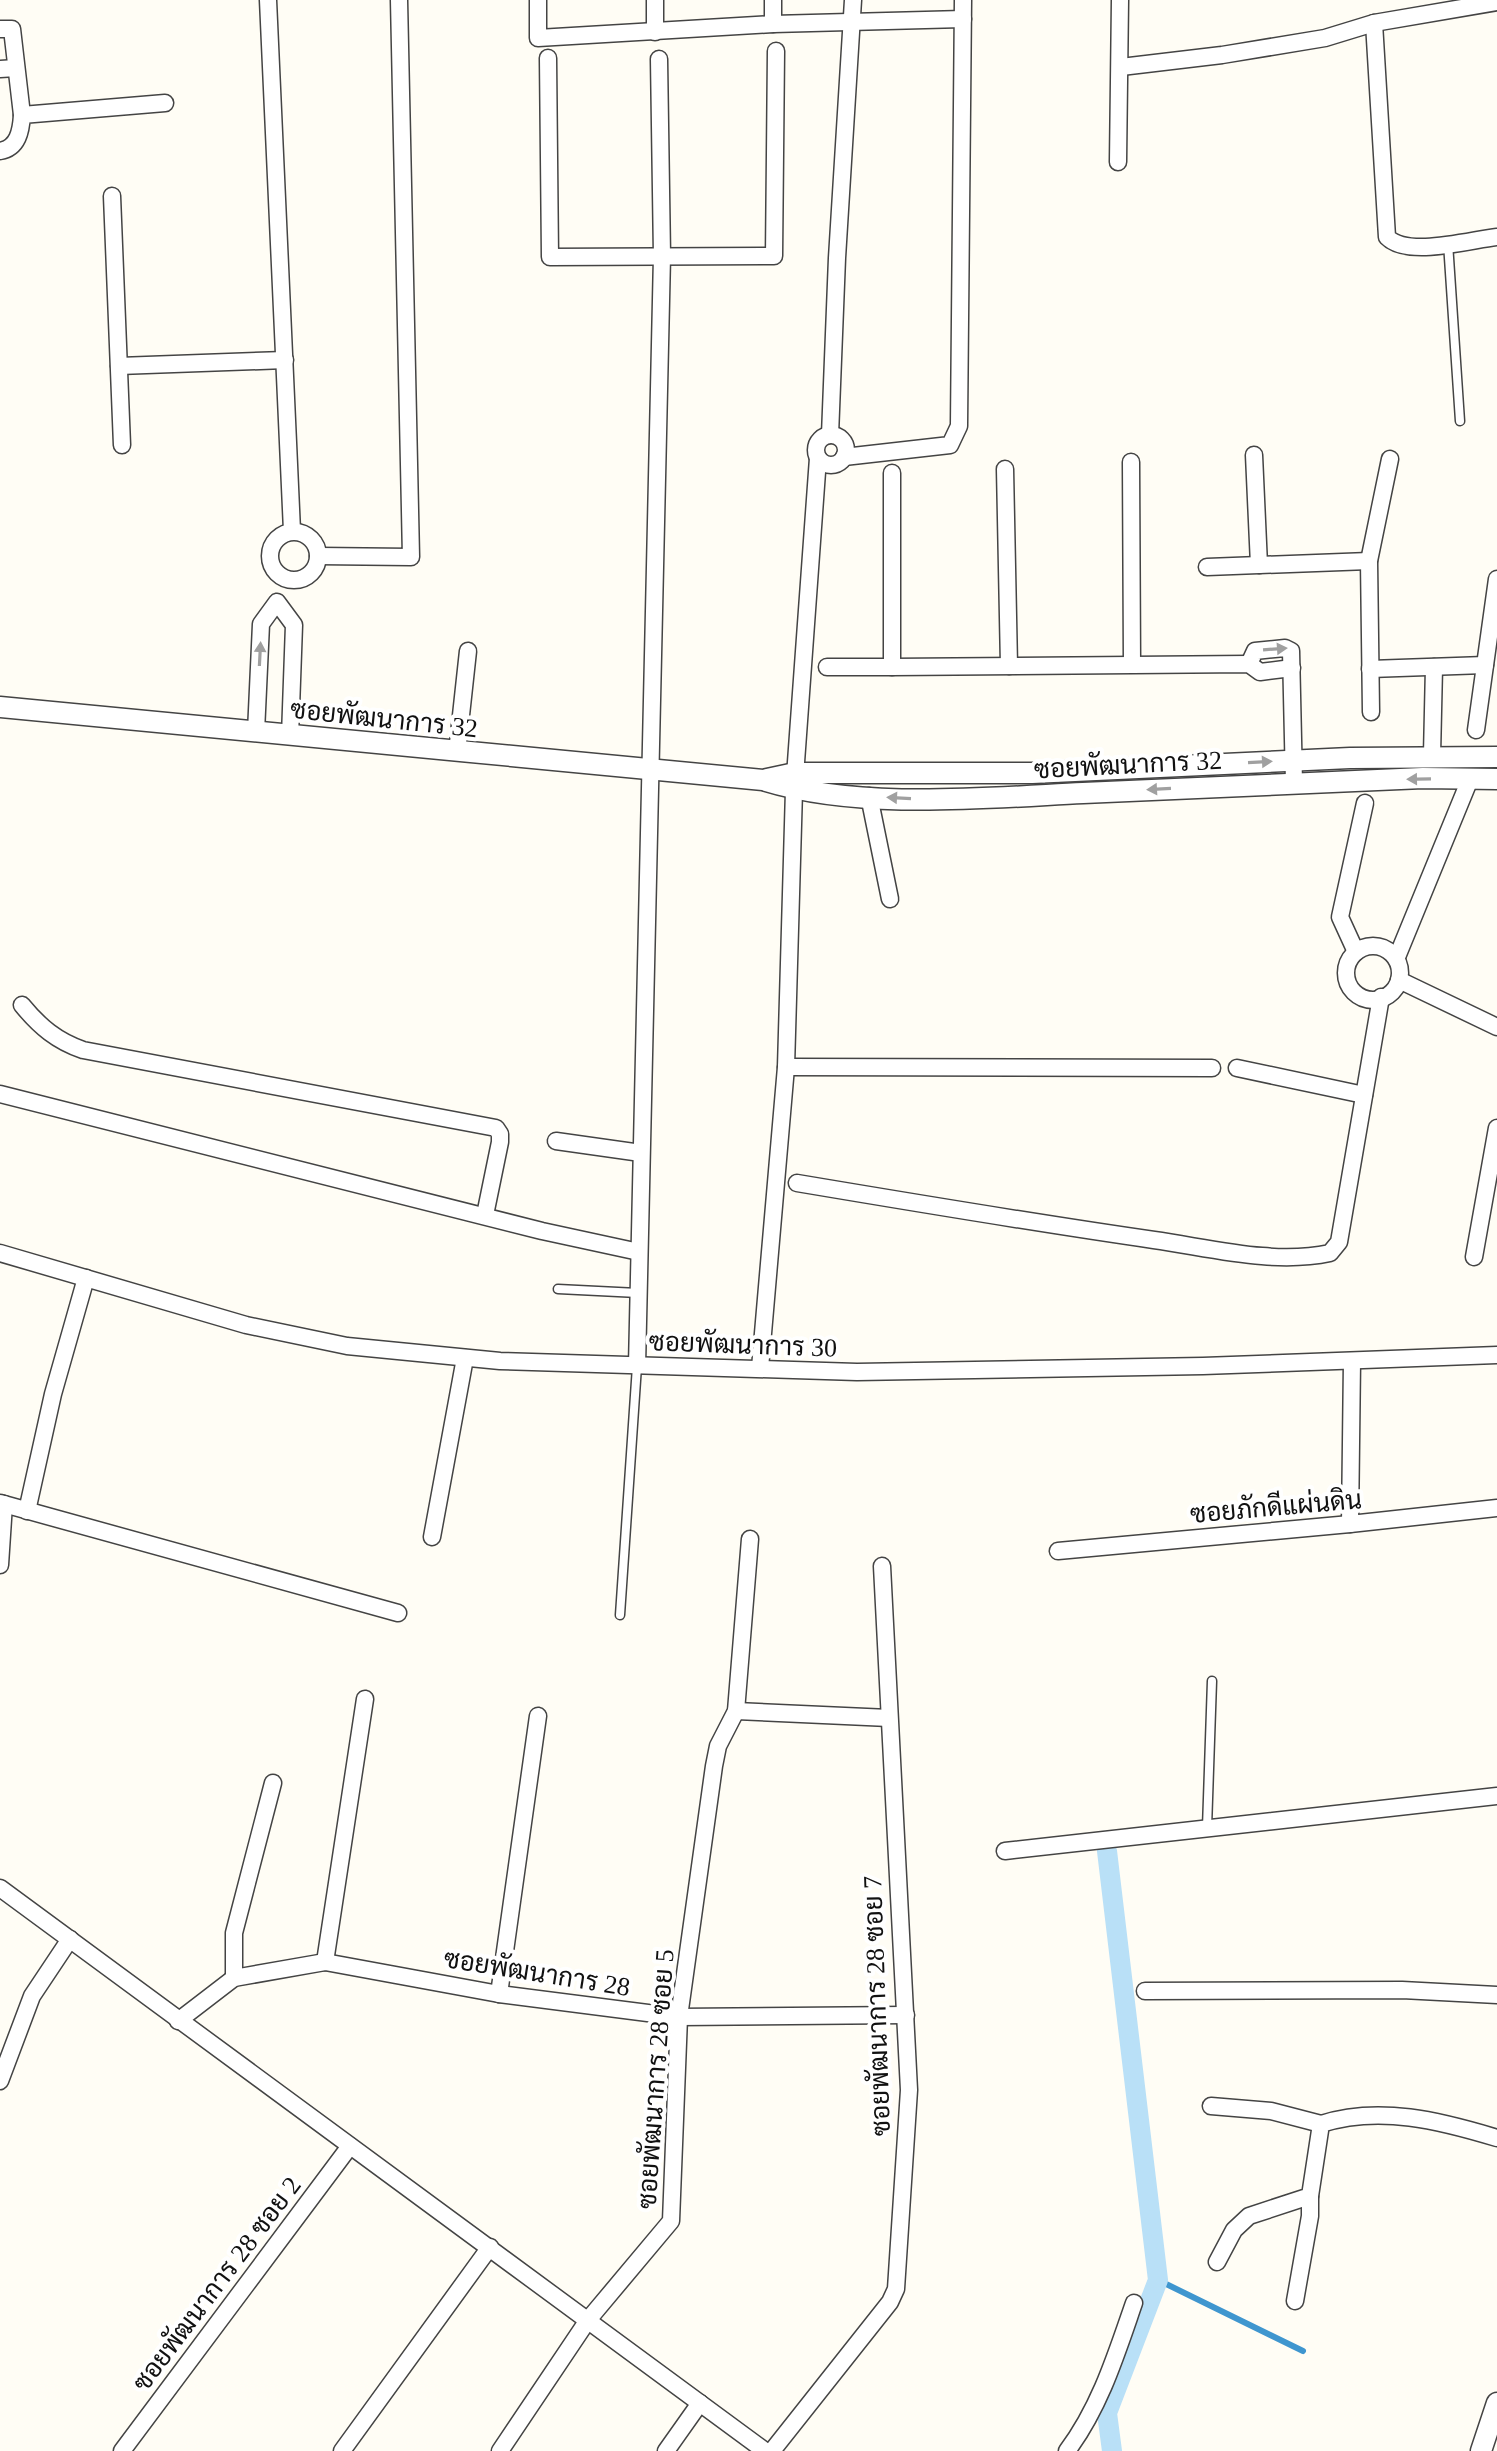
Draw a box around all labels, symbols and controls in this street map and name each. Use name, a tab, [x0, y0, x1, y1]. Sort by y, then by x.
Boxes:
one-way arrow	[253, 641, 266, 666]
one-way arrow	[1263, 643, 1288, 656]
street label: ซอยพัฒนาการ 32	[289, 693, 479, 743]
street label: ซอยพัฒนาการ 32	[1033, 744, 1223, 784]
one-way arrow	[1248, 755, 1273, 768]
one-way arrow	[1406, 772, 1431, 785]
one-way arrow	[1146, 783, 1171, 796]
one-way arrow	[886, 791, 911, 804]
street label: ซอยพัฒนาการ 30	[648, 1325, 838, 1363]
street label: ซอยภักดีแผ่นดิน	[1189, 1483, 1363, 1529]
street label: ซอยพัฒนาการ 28 ซอย 7	[856, 1875, 896, 2137]
street label: ซอยพัฒนาการ 28	[442, 1942, 633, 2002]
street label: ซอยพัฒนาการ 28 ซอย 5	[630, 1948, 680, 2210]
street label: ซอยพัฒนาการ 28 ซอย 2	[125, 2170, 307, 2397]

